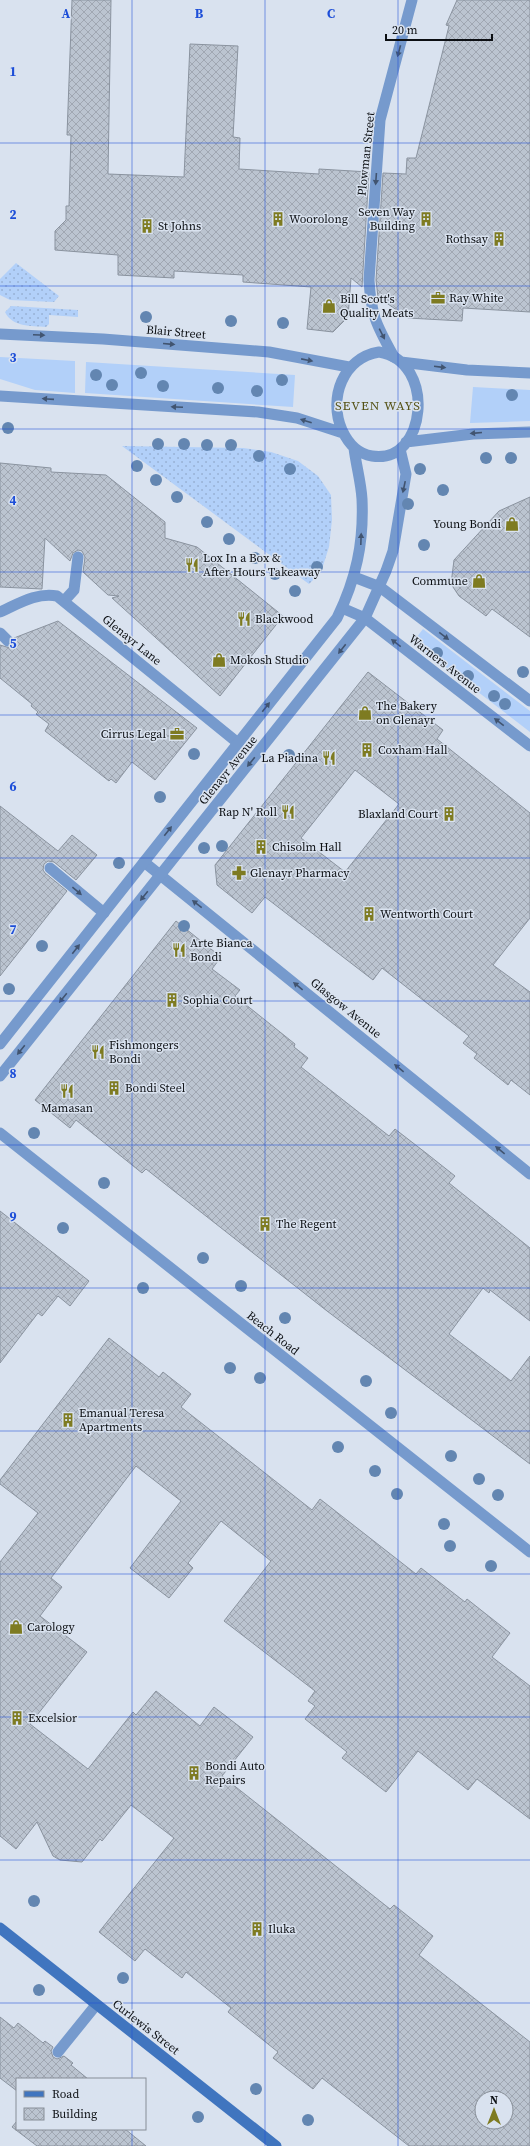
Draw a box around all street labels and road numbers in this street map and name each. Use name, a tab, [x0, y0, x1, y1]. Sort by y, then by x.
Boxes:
street label: Plowman Street	[354, 111, 378, 197]
street label: Blair Street	[146, 321, 206, 343]
street label: Glenayr Lane	[99, 611, 165, 669]
street label: Warners Avenue	[406, 631, 484, 697]
street label: Glenayr Avenue	[195, 732, 261, 808]
street label: Glasgow Avenue	[307, 974, 385, 1042]
street label: Beach Road	[243, 1307, 303, 1359]
street label: Curlewis Street	[109, 1996, 183, 2058]

